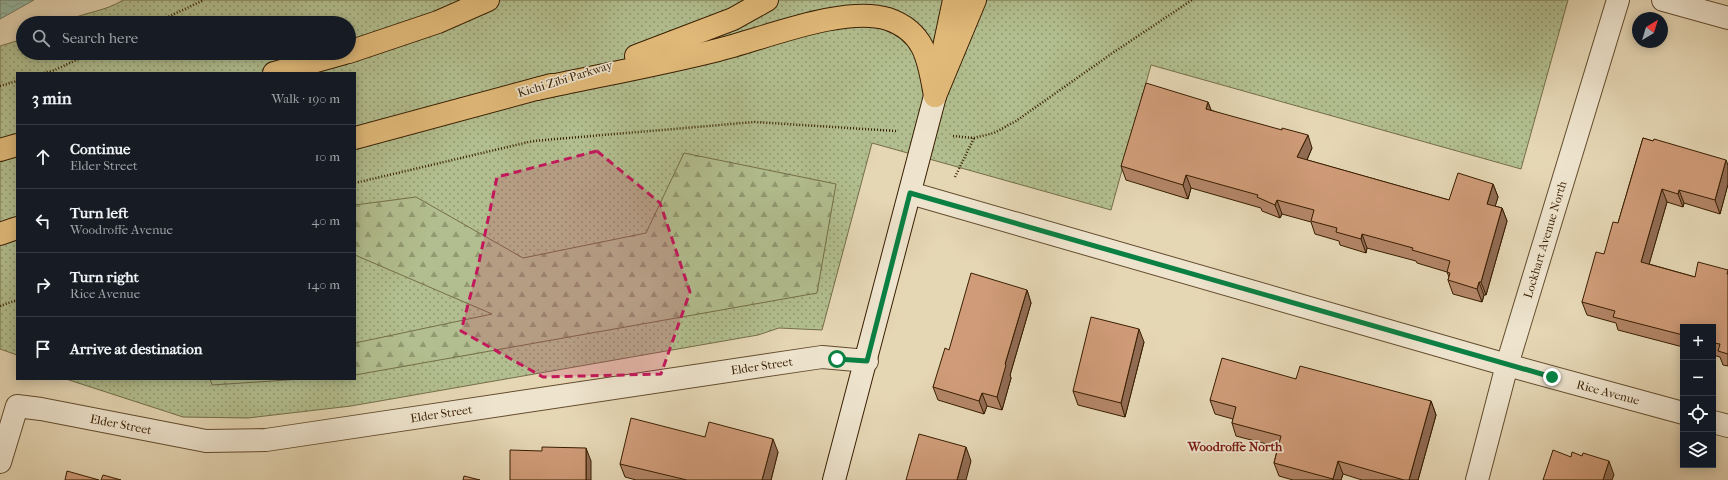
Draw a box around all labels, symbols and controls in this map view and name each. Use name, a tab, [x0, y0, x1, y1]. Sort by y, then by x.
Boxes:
north arrow	[1632, 12, 1668, 48]
search box	[16, 16, 356, 60]
icon: search	[30, 27, 52, 49]
text: Search here	[62, 29, 138, 47]
street label: Kichi Zībī Parkway	[516, 58, 615, 100]
text: 3 min	[32, 88, 72, 108]
text: Walk · 190 m	[271, 91, 340, 106]
text: Continue	[70, 140, 130, 158]
icon: ahead	[32, 146, 54, 168]
text: 10 m	[315, 149, 340, 164]
text: Elder Street	[70, 158, 138, 173]
street label: Lockhart Avenue North	[1521, 179, 1570, 300]
text: Turn left	[70, 204, 128, 222]
icon: left	[32, 210, 54, 232]
text: 40 m	[312, 213, 340, 228]
text: Woodroffe Avenue	[70, 222, 173, 237]
text: Turn right	[70, 268, 139, 286]
icon: right	[32, 274, 54, 296]
text: 140 m	[307, 277, 340, 292]
text: Rice Avenue	[70, 286, 140, 301]
map controls	[1680, 324, 1716, 468]
button: +	[1680, 324, 1716, 360]
icon: arrive	[32, 338, 54, 360]
text: Arrive at destination	[70, 340, 202, 358]
route start	[828, 350, 846, 368]
street label: Elder Street	[730, 354, 794, 378]
button: −	[1680, 360, 1716, 396]
route end	[1543, 368, 1561, 386]
street label: Rice Avenue	[1575, 377, 1641, 408]
button: locate	[1680, 396, 1716, 432]
street label: Elder Street	[409, 402, 474, 425]
street label: Elder Street	[89, 412, 153, 437]
button: layers	[1680, 432, 1716, 468]
district label: Woodroffe North	[1187, 439, 1283, 454]

